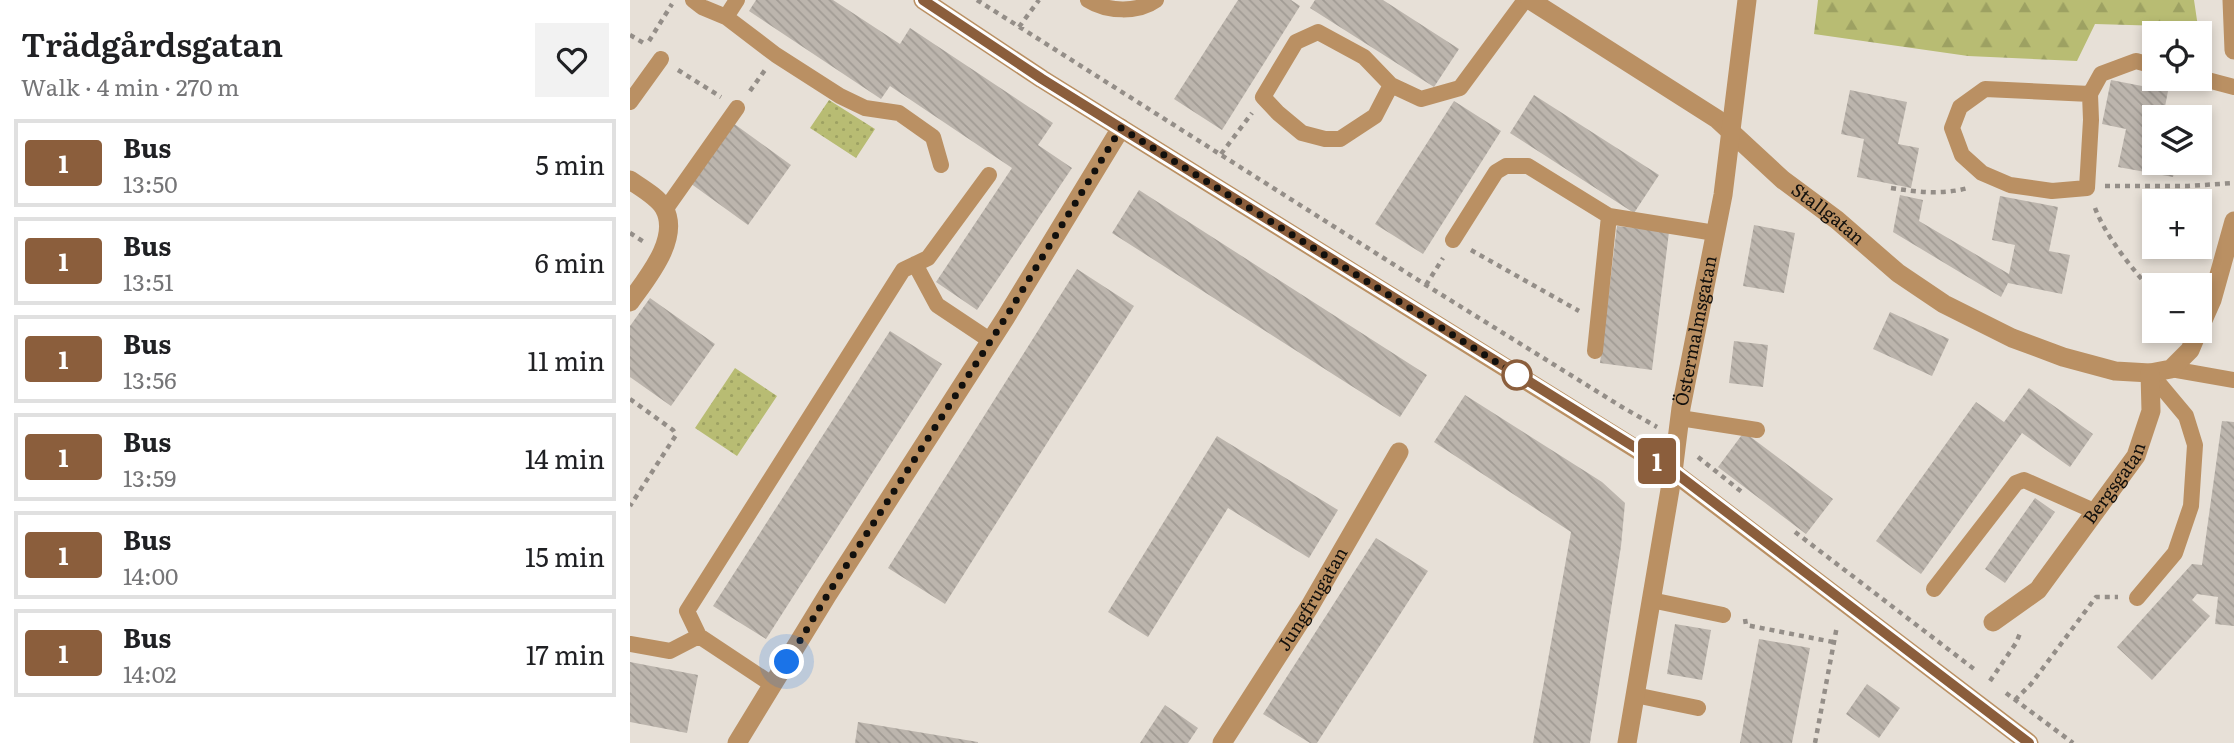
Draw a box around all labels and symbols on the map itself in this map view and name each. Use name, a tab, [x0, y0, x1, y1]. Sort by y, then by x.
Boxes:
street label: Stallgatan	[1786, 176, 1872, 251]
street label: Östermalmsgatan	[1667, 253, 1723, 408]
unlabelled marker	[1502, 360, 1532, 390]
line badge: 1	[1634, 438, 1680, 484]
street label: Bergsgatan	[2076, 439, 2152, 529]
street label: Jungfrugatan	[1270, 541, 1353, 656]
your location	[769, 644, 804, 679]

